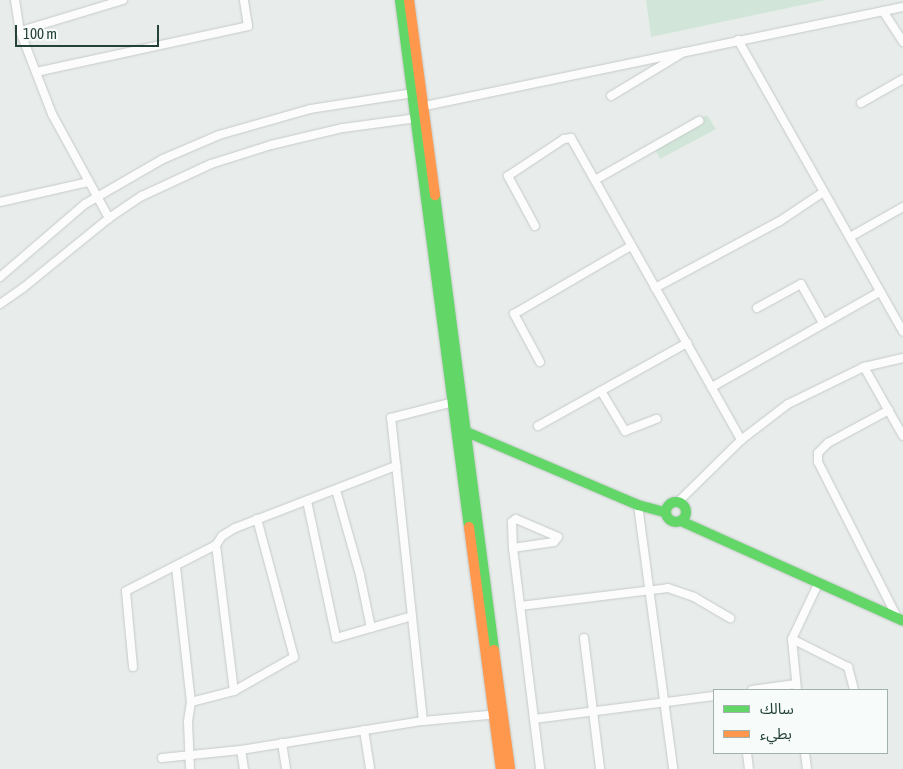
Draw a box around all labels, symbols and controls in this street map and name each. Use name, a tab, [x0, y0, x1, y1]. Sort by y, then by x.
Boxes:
scale bar	[18, 15, 161, 47]
text: 100 m	[23, 25, 57, 42]
legend	[713, 689, 888, 754]
text: سالك	[760, 700, 794, 717]
text: بطيء	[760, 725, 792, 742]

